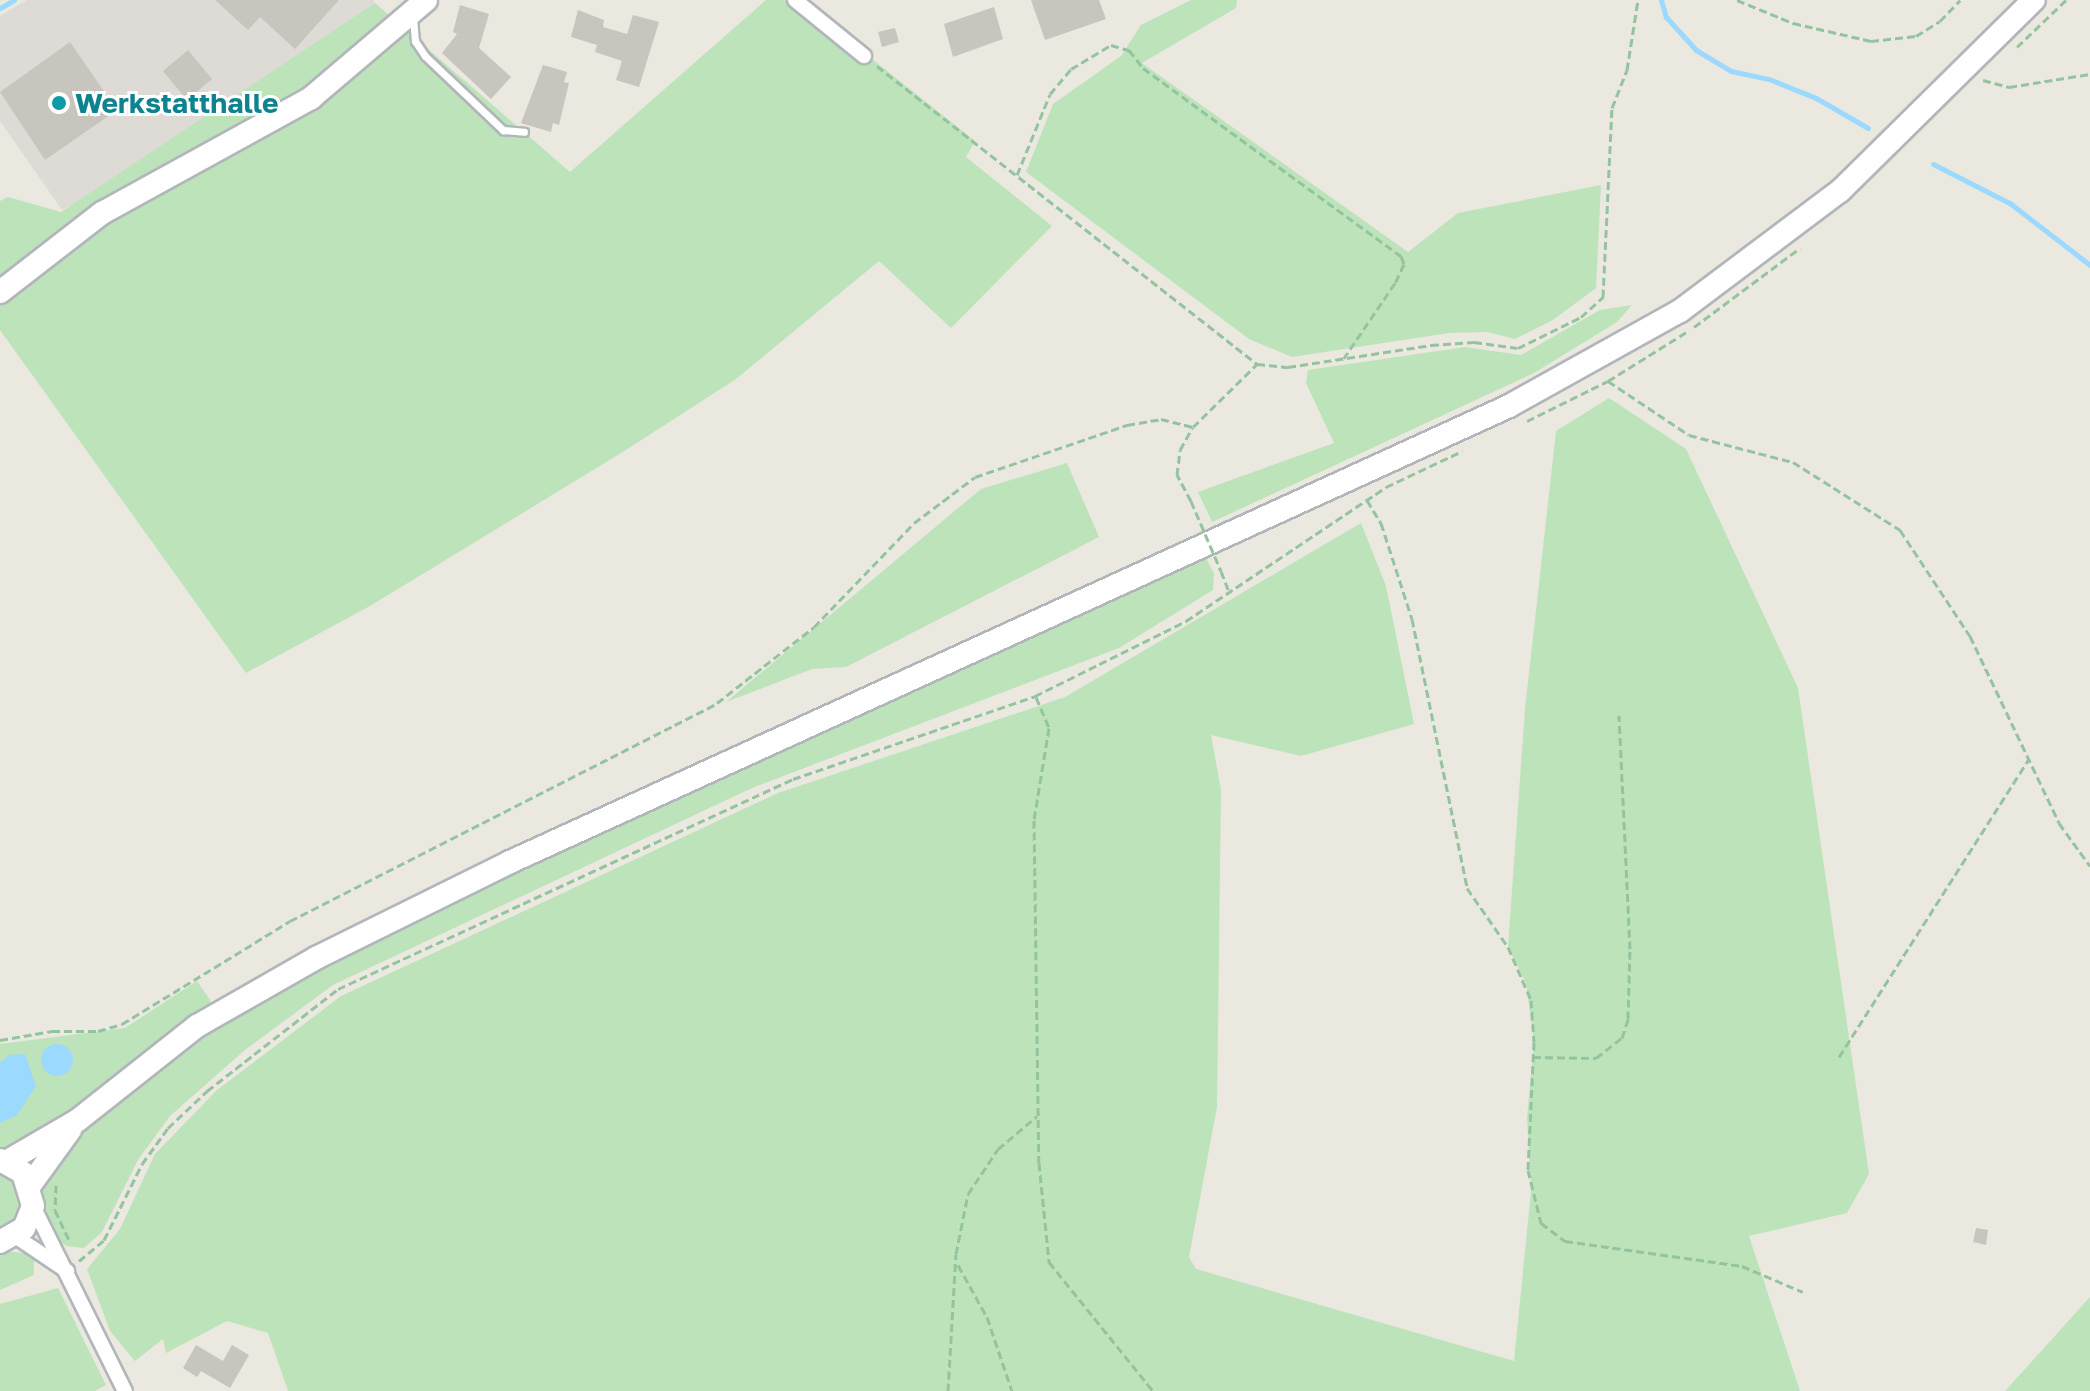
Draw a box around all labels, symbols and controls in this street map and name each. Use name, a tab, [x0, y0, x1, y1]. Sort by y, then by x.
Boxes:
place label: Werkstatthalle	[75, 86, 279, 120]
marker: Werkstatthalle	[50, 94, 68, 112]

